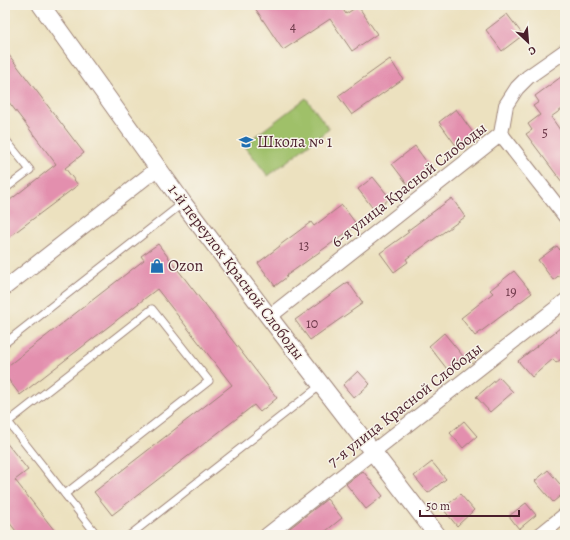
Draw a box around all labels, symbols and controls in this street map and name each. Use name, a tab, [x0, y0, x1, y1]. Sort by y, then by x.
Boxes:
house number: 4	[290, 17, 296, 36]
north arrow	[508, 22, 548, 62]
text: С	[526, 42, 538, 59]
street label: 6-я улица Красной Слободы	[327, 117, 491, 253]
house number: 5	[542, 123, 548, 142]
place label: Школа № 1	[257, 131, 333, 153]
school or university icon: Школа № 1	[238, 134, 254, 150]
street label: 1-й переулок Красной Слободы	[163, 180, 309, 364]
house number: 13	[299, 236, 309, 255]
place label: Ozon	[168, 255, 203, 277]
shop icon: Ozon	[149, 258, 165, 274]
house number: 19	[505, 282, 517, 301]
house number: 10	[306, 314, 318, 333]
street label: 7-я улица Красной Слободы	[323, 338, 487, 472]
scale bar	[420, 492, 519, 518]
text: 50 m	[426, 498, 450, 514]

